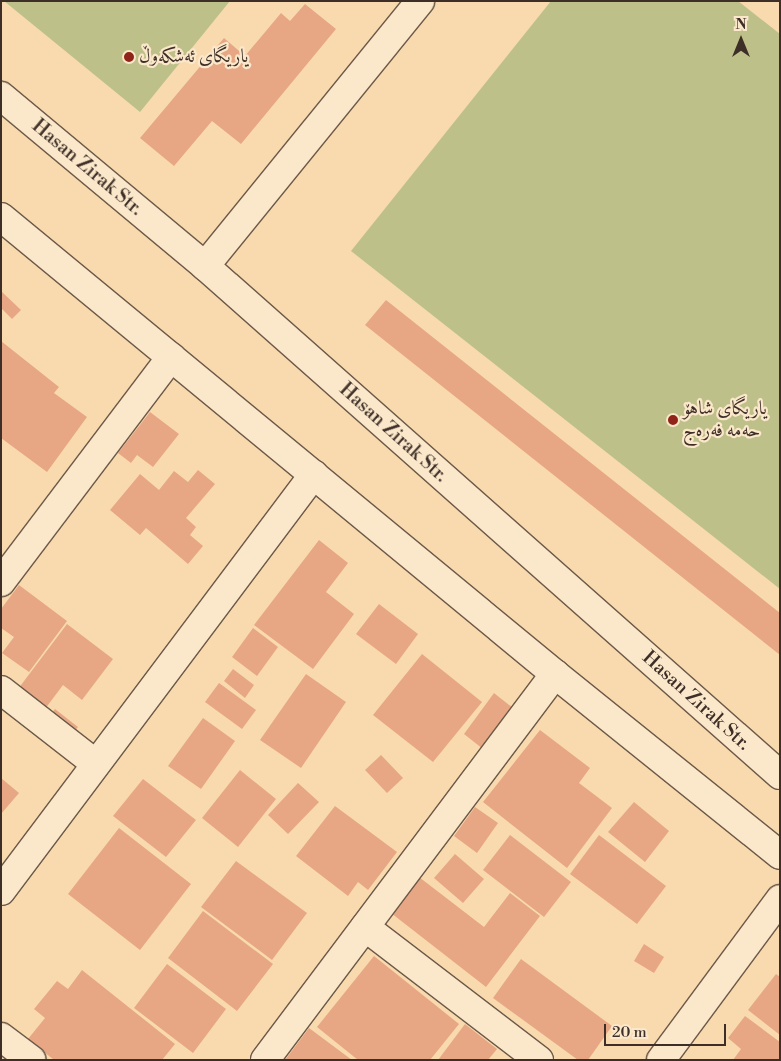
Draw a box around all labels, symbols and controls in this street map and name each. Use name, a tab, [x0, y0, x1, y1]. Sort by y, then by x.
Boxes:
north arrow	[716, 15, 766, 65]
text: N	[735, 16, 747, 34]
place label: یاریگای ئەشکەوڵ	[139, 46, 248, 68]
marker: یاریگای ئەشکەوڵ	[123, 51, 135, 63]
street label: Hasan Zirak Str.	[27, 115, 147, 221]
street label: Hasan Zirak Str.	[334, 378, 452, 488]
place label: یاریگای شاهۆ حەمە فەرەج	[683, 398, 767, 442]
marker: یاریگای شاهۆ حەمە فەرەج	[667, 414, 679, 426]
street label: Hasan Zirak Str.	[637, 646, 755, 756]
scale bar	[606, 1014, 728, 1046]
text: 20 m	[612, 1023, 647, 1042]

